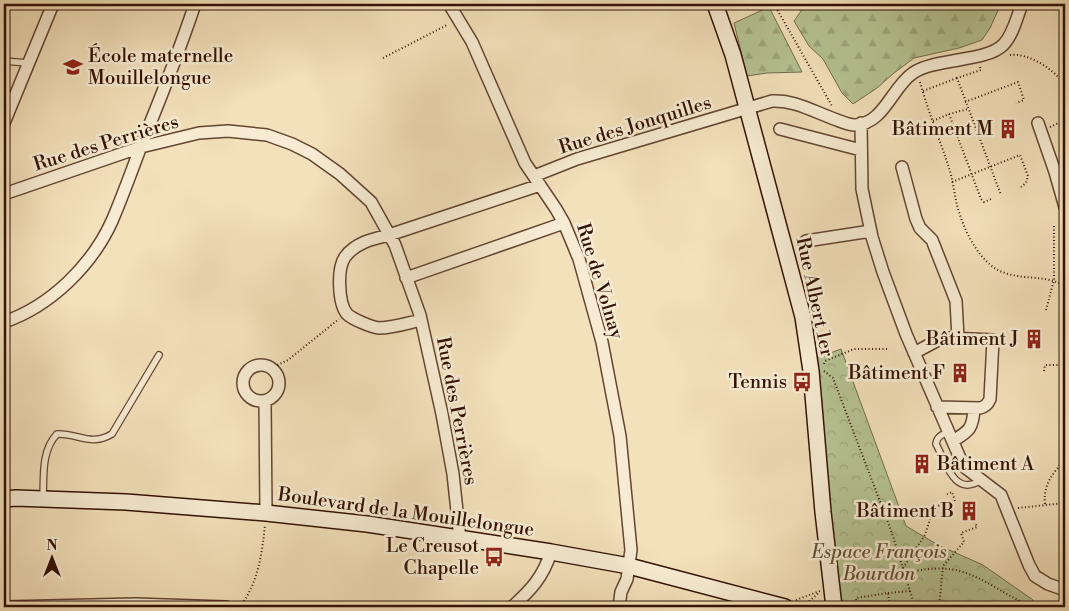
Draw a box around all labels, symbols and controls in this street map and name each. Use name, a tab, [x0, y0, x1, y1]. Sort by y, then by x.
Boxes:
place label: École maternelle Mouillelongue	[88, 43, 233, 90]
school or university icon: École maternelle Mouillelongue	[62, 56, 84, 78]
street label: Rue des Jonquilles	[556, 90, 714, 160]
street label: Rue des Perrières	[31, 110, 181, 176]
place label: Bâtiment M	[891, 117, 993, 141]
building icon: Bâtiment M	[997, 118, 1019, 140]
street label: Rue de Volnay	[571, 220, 629, 343]
street label: Rue Albert 1er	[791, 235, 839, 359]
place label: Bâtiment J	[925, 327, 1019, 351]
building icon: Bâtiment J	[1023, 328, 1045, 350]
street label: Rue des Perrières	[431, 335, 483, 487]
place label: Bâtiment F	[847, 361, 945, 385]
building icon: Bâtiment F	[949, 362, 971, 384]
place label: Tennis	[729, 370, 787, 394]
bus stop icon: Tennis	[791, 371, 813, 393]
place label: Bâtiment A	[936, 452, 1035, 476]
building icon: Bâtiment A	[911, 453, 933, 475]
street label: Boulevard de la Mouillelongue	[275, 482, 536, 542]
place label: Bâtiment B	[855, 499, 954, 523]
building icon: Bâtiment B	[958, 500, 980, 522]
north arrow	[28, 534, 78, 584]
place label: Le Creusot Chapelle	[386, 534, 479, 580]
text: N	[46, 537, 58, 555]
park label: Espace François Bourdon	[810, 540, 947, 586]
bus stop icon: Le Creusot Chapelle	[483, 546, 505, 568]

